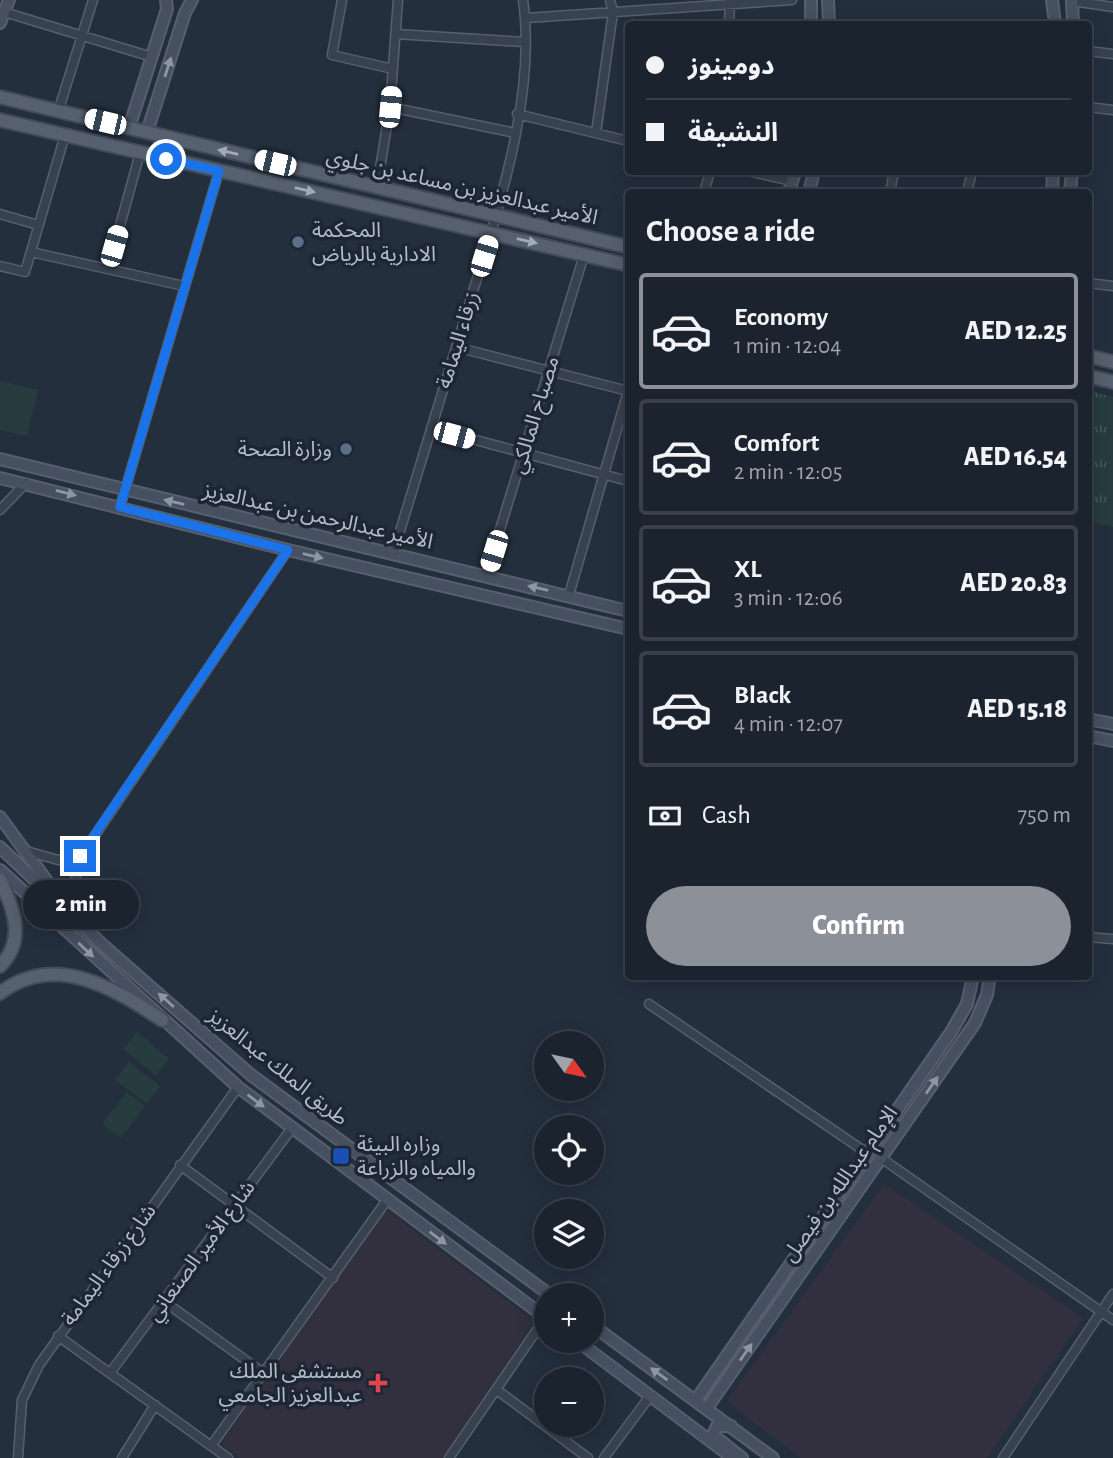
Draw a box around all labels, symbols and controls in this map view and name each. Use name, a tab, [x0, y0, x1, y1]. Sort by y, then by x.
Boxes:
text: دومينوز	[688, 53, 774, 79]
one-way arrow	[163, 57, 173, 78]
car	[378, 85, 403, 129]
car	[83, 107, 128, 137]
text: النشيفة	[688, 120, 778, 146]
route start	[150, 143, 182, 175]
street label: الأمير عبدالعزيز بن مساعد بن جلوي	[323, 145, 600, 233]
one-way arrow	[217, 146, 239, 157]
car	[253, 148, 298, 178]
one-way arrow	[294, 185, 316, 196]
text: Choose a ride	[646, 215, 815, 247]
place label: المحكمة الادارية بالرياض	[312, 220, 436, 266]
car	[99, 223, 130, 269]
car	[468, 233, 501, 279]
marker: المحكمة الادارية بالرياض	[290, 234, 306, 250]
one-way arrow	[516, 236, 538, 247]
street label: زرقاء اليمامة	[433, 289, 484, 391]
icon: car	[650, 300, 713, 363]
text: Economy	[734, 304, 828, 330]
text: AED 12.25	[965, 318, 1067, 344]
text: 1 min · 12:04	[734, 335, 841, 358]
street label: مصباح المالكي	[507, 354, 567, 478]
car	[431, 419, 478, 451]
icon: car	[650, 426, 713, 489]
text: Comfort	[734, 430, 819, 456]
place label: وزارة الصحة	[238, 439, 332, 461]
marker: وزارة الصحة	[338, 441, 354, 457]
text: AED 16.54	[964, 444, 1067, 470]
text: 2 min · 12:05	[734, 461, 842, 484]
street label: الأمير عبدالرحمن بن عبدالعزيز	[200, 478, 435, 554]
one-way arrow	[56, 488, 78, 499]
one-way arrow	[163, 496, 185, 507]
car	[478, 528, 511, 574]
one-way arrow	[302, 551, 324, 562]
icon: car	[650, 552, 713, 615]
text: XL	[734, 556, 761, 582]
text: AED 20.83	[960, 570, 1067, 596]
one-way arrow	[527, 582, 549, 593]
text: 3 min · 12:06	[734, 587, 843, 610]
icon: car	[650, 678, 713, 741]
text: Black	[734, 682, 791, 708]
text: AED 15.18	[967, 696, 1067, 722]
text: 4 min · 12:07	[734, 713, 843, 736]
icon: cash	[646, 797, 684, 835]
text: Cash	[702, 802, 751, 828]
text: 750 m	[1017, 804, 1071, 827]
route end	[64, 840, 96, 872]
callout: 2 min	[22, 880, 138, 930]
button: Confirm	[646, 886, 1071, 966]
text: 2 min	[55, 893, 107, 916]
one-way arrow	[77, 942, 95, 958]
one-way arrow	[157, 993, 174, 1008]
street label: طريق الملك عبدالعزيز	[202, 1004, 352, 1131]
north arrow	[534, 1031, 604, 1101]
map controls	[534, 1031, 604, 1437]
one-way arrow	[925, 1076, 939, 1094]
one-way arrow	[247, 1094, 265, 1108]
street label: الإمام عبدالله بن فيصل	[779, 1103, 906, 1268]
button: locate	[534, 1115, 604, 1185]
place label: وزاره البيئة والمياه والزراعة	[357, 1134, 476, 1180]
marker: وزاره البيئة والمياه والزراعة	[331, 1146, 351, 1166]
street label: شارع الأمير الصنعاني	[143, 1176, 263, 1328]
button: layers	[534, 1199, 604, 1269]
street label: شارع زرقاء اليمامة	[58, 1200, 163, 1332]
one-way arrow	[429, 1230, 447, 1244]
button: +	[534, 1283, 604, 1353]
one-way arrow	[739, 1343, 753, 1361]
place label: مستشفى الملك عبدالعزيز الجامعي	[219, 1361, 362, 1410]
button: −	[534, 1367, 604, 1437]
one-way arrow	[650, 1367, 668, 1381]
marker: مستشفى الملك عبدالعزيز الجامعي	[368, 1373, 388, 1393]

